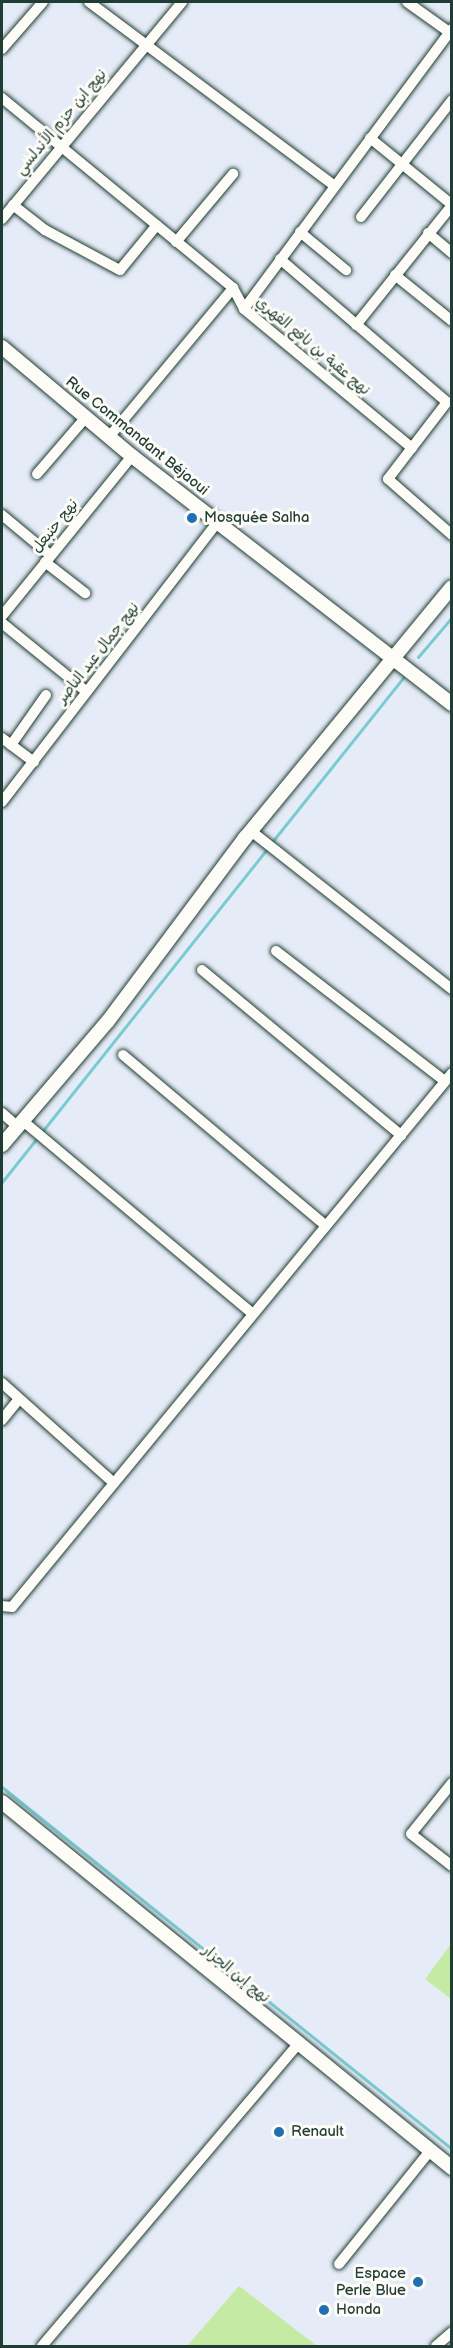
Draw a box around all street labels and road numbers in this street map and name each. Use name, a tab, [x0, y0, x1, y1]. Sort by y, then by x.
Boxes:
street label: نهج ابن حزم الأندلسي	[12, 66, 110, 178]
street label: نهج عقبة بن نافع الفهري	[252, 293, 374, 399]
street label: Rue Commandant Béjaoui	[62, 373, 212, 499]
street label: نهج حنبعل	[28, 495, 82, 557]
street label: نهج جمال عبد الناصر	[53, 599, 143, 707]
street label: نهج إبن الجزار	[199, 1941, 273, 2007]

